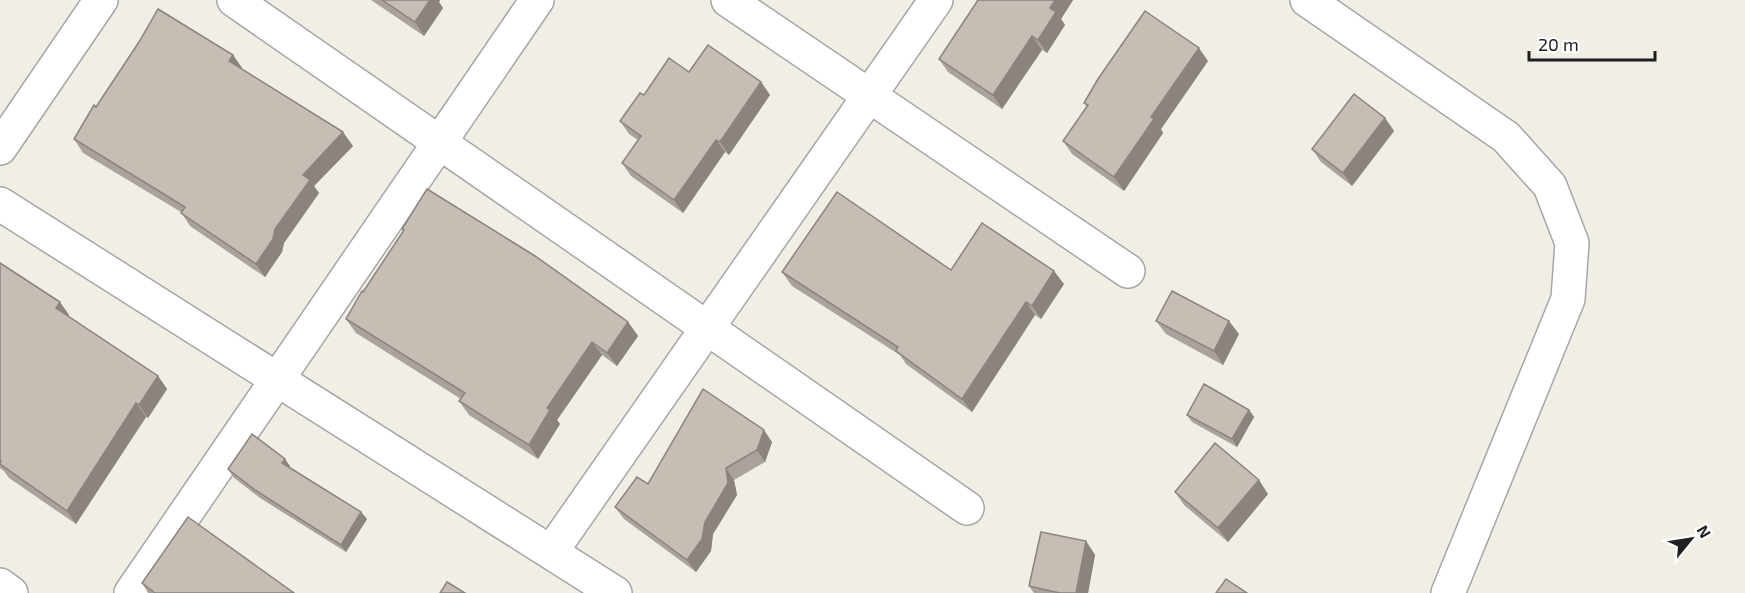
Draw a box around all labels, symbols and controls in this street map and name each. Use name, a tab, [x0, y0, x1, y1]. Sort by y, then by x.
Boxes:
scale bar	[1529, 24, 1655, 62]
text: 20 m	[1538, 33, 1579, 55]
north arrow	[1661, 509, 1721, 569]
text: N	[1693, 521, 1716, 541]

